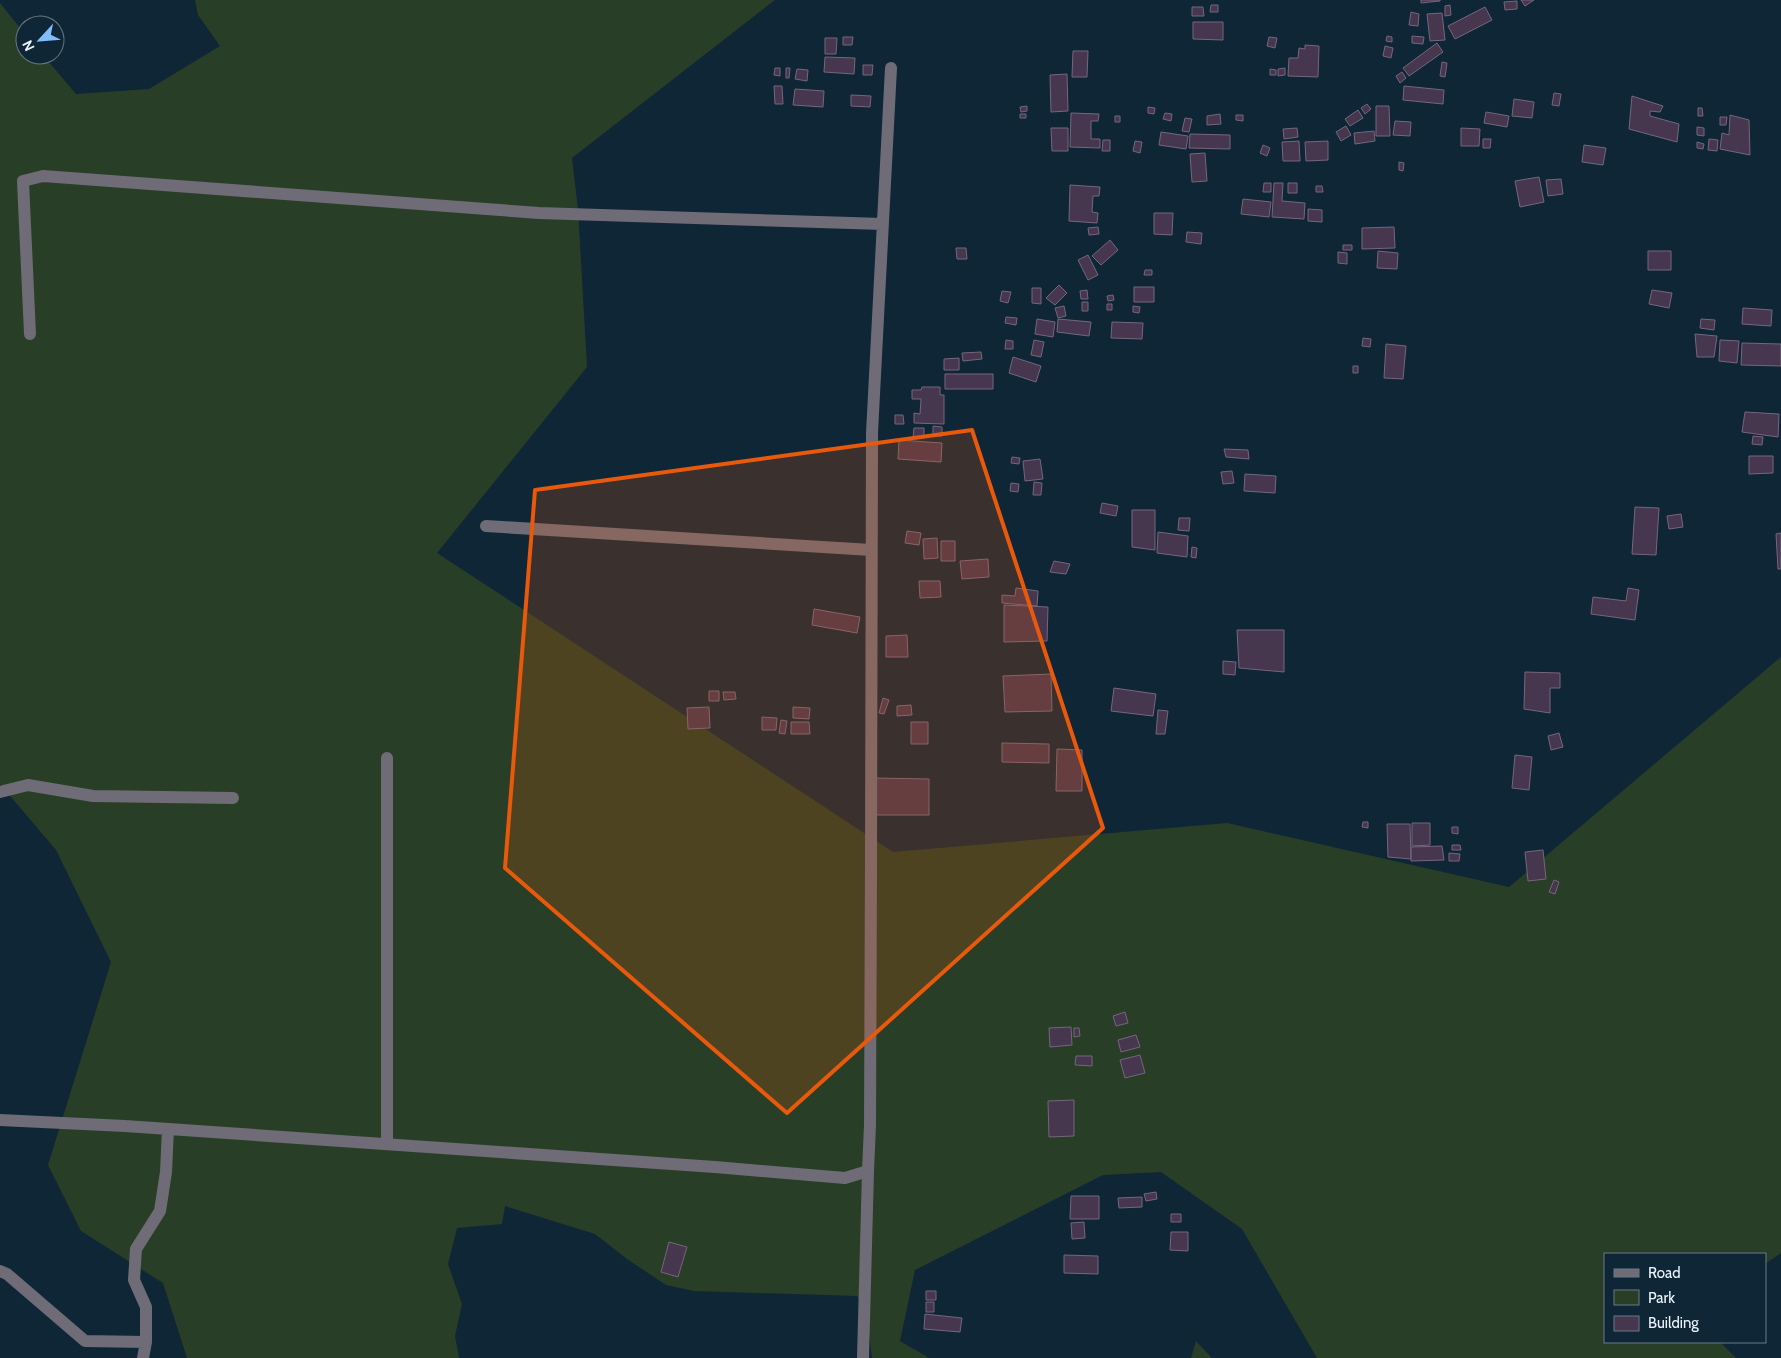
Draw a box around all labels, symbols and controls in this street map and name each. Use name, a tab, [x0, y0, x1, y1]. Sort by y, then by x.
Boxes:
north arrow	[15, 15, 65, 65]
text: N	[18, 37, 39, 54]
legend	[1604, 1253, 1766, 1343]
text: Road	[1648, 1264, 1681, 1282]
text: Park	[1648, 1289, 1675, 1307]
text: Building	[1648, 1314, 1699, 1332]

